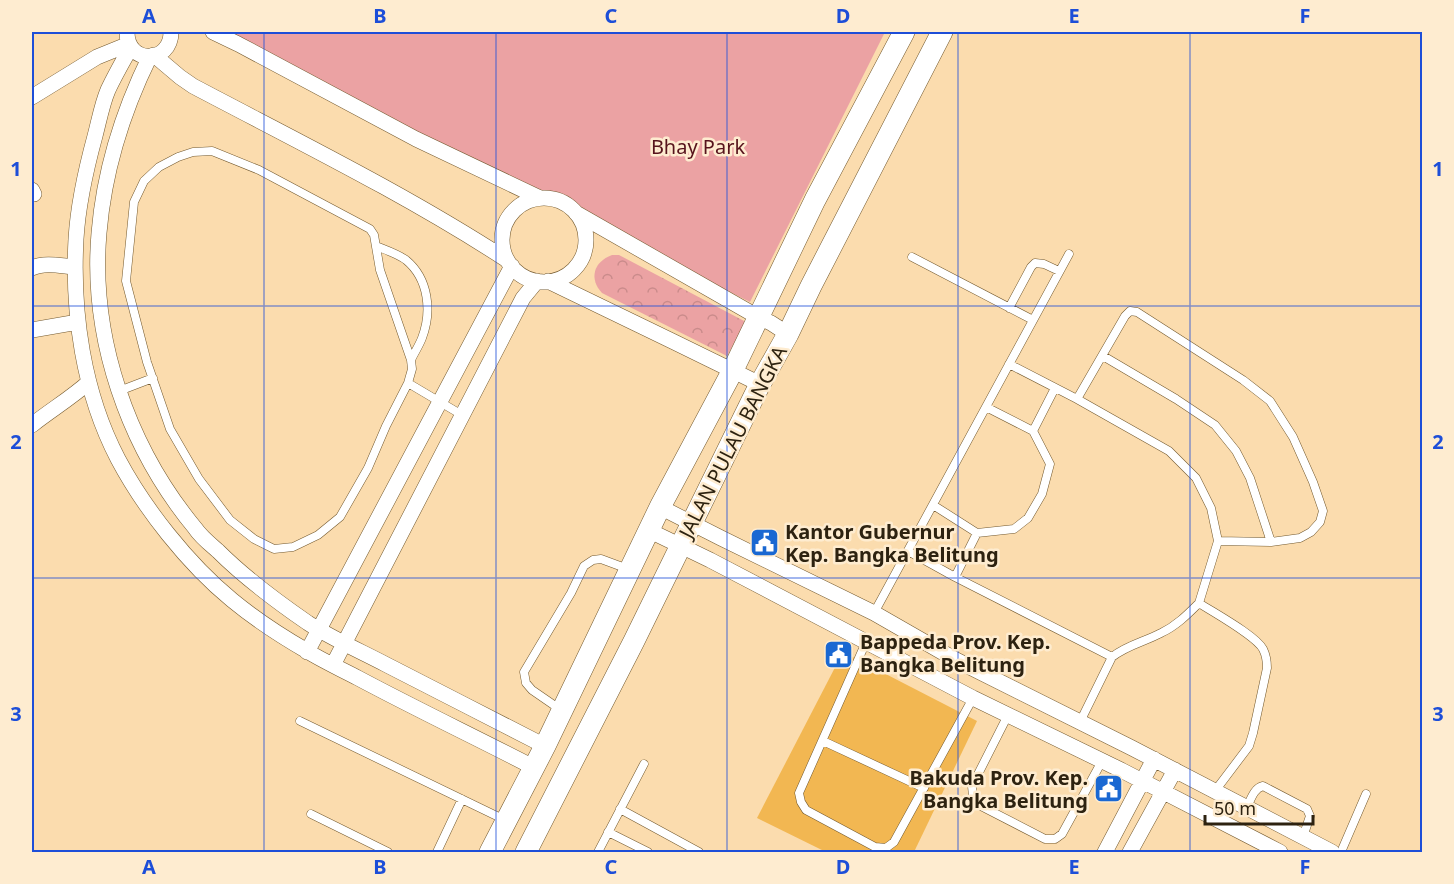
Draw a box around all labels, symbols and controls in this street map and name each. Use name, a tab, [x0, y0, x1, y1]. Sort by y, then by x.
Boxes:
text: A	[142, 2, 156, 29]
text: B	[373, 2, 387, 29]
text: C	[605, 2, 618, 29]
text: D	[836, 2, 850, 29]
text: E	[1068, 2, 1080, 29]
text: F	[1300, 2, 1310, 29]
park label: Bhay Park	[651, 133, 745, 160]
text: 1	[10, 155, 22, 182]
text: 1	[1432, 155, 1444, 182]
street label: JALAN PULAU BANGKA	[671, 341, 793, 544]
text: 2	[10, 428, 22, 455]
text: 2	[1432, 428, 1444, 455]
place label: Kantor Gubernur Kep. Bangka Belitung	[785, 518, 999, 568]
public building icon: Kantor Gubernur Kep. Bangka Belitung	[748, 527, 780, 559]
place label: Bappeda Prov. Kep. Bangka Belitung	[860, 628, 1050, 678]
public building icon: Bappeda Prov. Kep. Bangka Belitung	[823, 638, 855, 670]
text: 3	[10, 700, 22, 727]
text: 3	[1432, 700, 1444, 727]
place label: Bakuda Prov. Kep. Bangka Belitung	[910, 764, 1088, 814]
public building icon: Bakuda Prov. Kep. Bangka Belitung	[1093, 773, 1125, 805]
scale bar	[1205, 788, 1313, 826]
text: 50 m	[1214, 796, 1256, 820]
text: A	[142, 853, 156, 880]
text: B	[373, 853, 387, 880]
text: C	[605, 853, 618, 880]
text: D	[836, 853, 850, 880]
text: E	[1068, 853, 1080, 880]
text: F	[1300, 853, 1310, 880]

